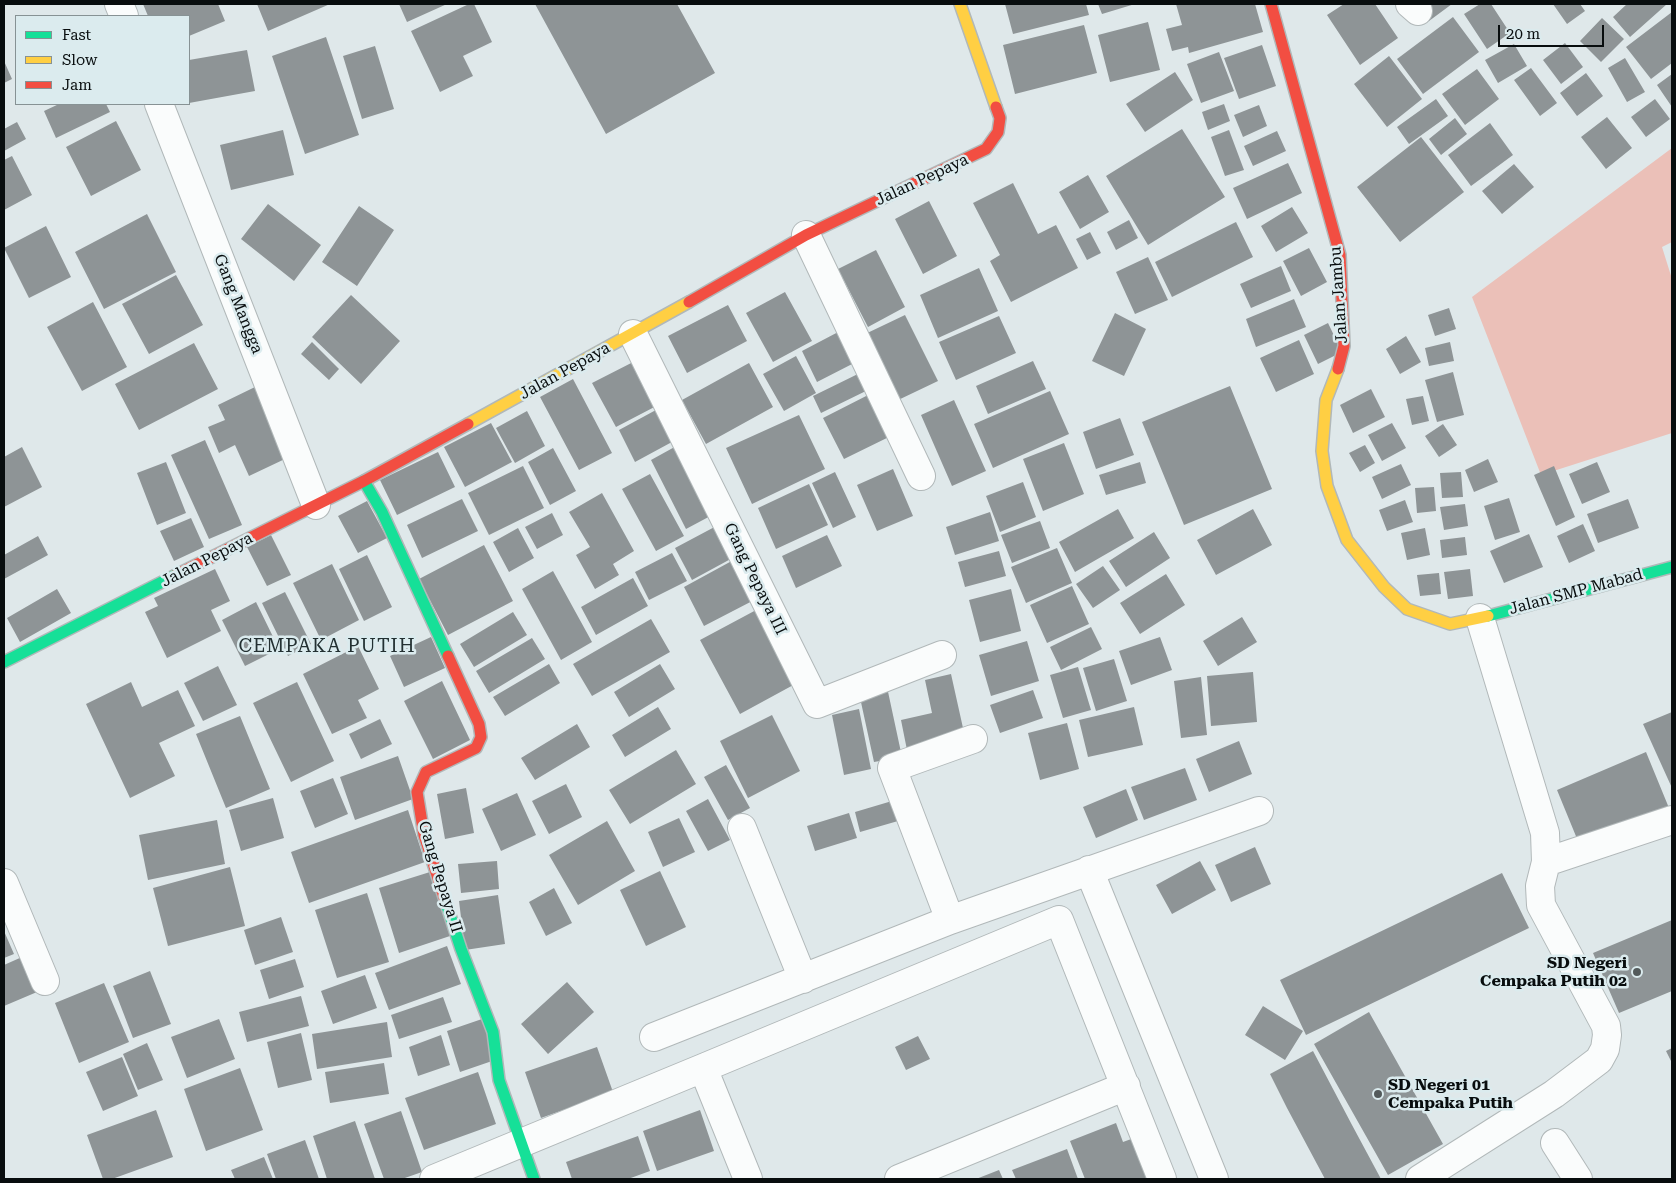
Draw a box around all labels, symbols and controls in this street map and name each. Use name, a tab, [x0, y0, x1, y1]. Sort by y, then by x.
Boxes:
legend	[15, 15, 190, 105]
scale bar	[1501, 15, 1607, 47]
text: 20 m	[1506, 25, 1540, 43]
text: Fast	[62, 26, 91, 44]
text: Slow	[62, 51, 97, 69]
text: Jam	[62, 76, 92, 94]
street label: Jalan Pepaya	[872, 150, 972, 210]
street label: Jalan Jambu	[1326, 246, 1352, 344]
street label: Gang Mangga	[209, 251, 267, 357]
street label: Jalan Pepaya	[516, 338, 614, 404]
street label: Gang Pepaya III	[720, 520, 790, 638]
street label: Jalan Pepaya	[158, 529, 256, 591]
street label: Jalan SMP Mabad	[1507, 565, 1645, 619]
district label: CEMPAKA PUTIH	[237, 635, 417, 657]
street label: Gang Pepaya II	[414, 819, 466, 935]
place label: SD Negeri Cempaka Putih 02	[1480, 953, 1627, 991]
marker: SD Negeri Cempaka Putih 02	[1631, 966, 1643, 978]
place label: SD Negeri 01 Cempaka Putih	[1388, 1075, 1513, 1113]
marker: SD Negeri 01 Cempaka Putih	[1372, 1088, 1384, 1100]

